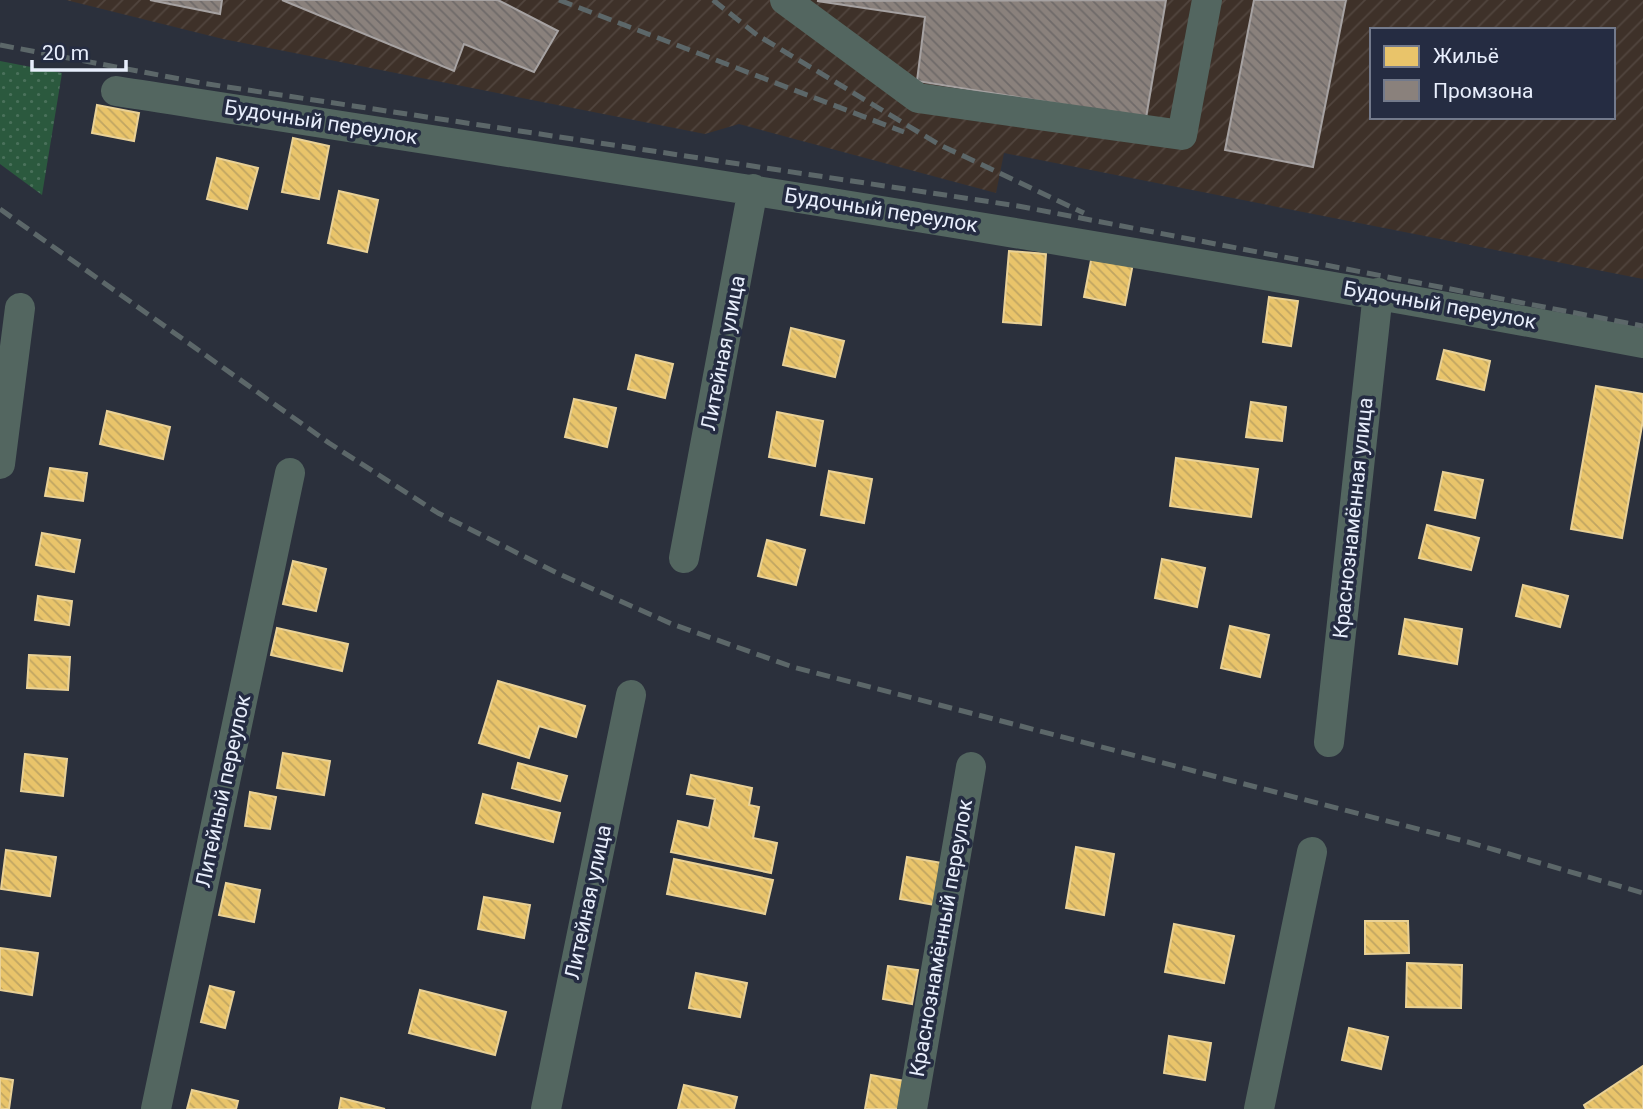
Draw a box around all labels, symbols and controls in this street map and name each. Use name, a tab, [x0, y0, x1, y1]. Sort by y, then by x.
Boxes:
scale bar	[32, 28, 126, 72]
legend	[1370, 28, 1615, 119]
text: 20 m	[42, 41, 89, 65]
text: Жильё	[1433, 44, 1499, 68]
text: Промзона	[1433, 79, 1534, 103]
street label: Будочный переулок	[223, 95, 420, 149]
street label: Будочный переулок	[783, 183, 980, 237]
street label: Литейная улица	[696, 273, 750, 433]
street label: Будочный переулок	[1342, 276, 1539, 334]
street label: Краснознамённая улица	[1328, 396, 1378, 640]
street label: Литейный переулок	[191, 692, 255, 890]
street label: Краснознамённый переулок	[905, 797, 977, 1079]
street label: Литейная улица	[560, 822, 616, 982]

